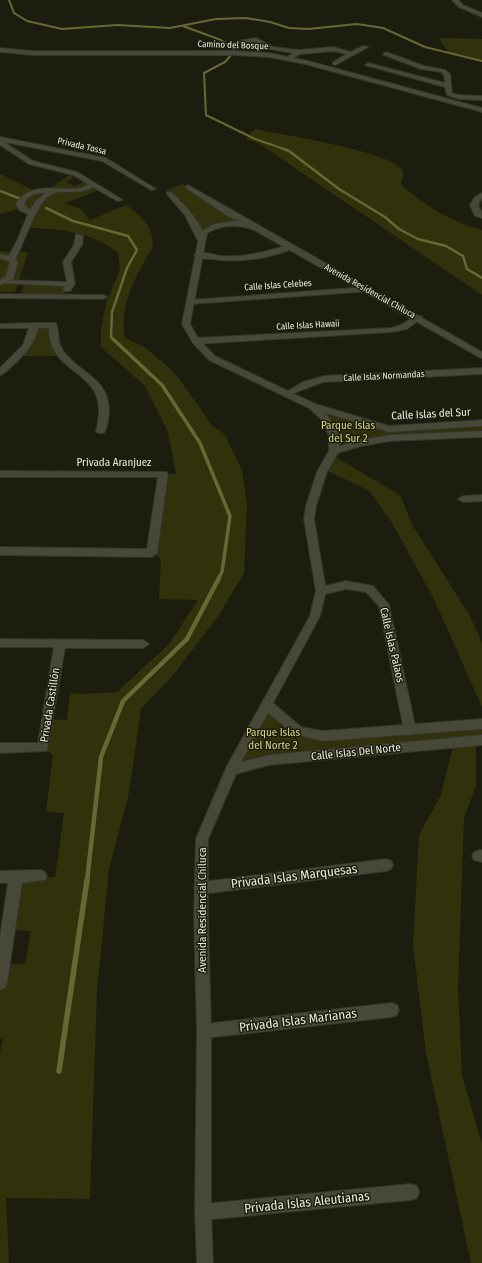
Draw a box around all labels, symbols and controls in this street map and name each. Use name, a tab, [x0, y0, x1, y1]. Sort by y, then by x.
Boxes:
street label: Camino del Bosque	[197, 39, 269, 51]
street label: Privada Tossa	[57, 136, 108, 157]
street label: Avenida Residencial Chiluca	[323, 262, 418, 321]
street label: Calle Islas Celebes	[244, 278, 312, 292]
street label: Calle Islas Hawaii	[276, 318, 340, 332]
street label: Calle Islas Normandas	[343, 369, 425, 383]
street label: Calle Islas del Sur	[391, 405, 471, 423]
park label: Parque Islas del Sur 2	[321, 419, 375, 445]
street label: Privada Aranjuez	[77, 456, 152, 469]
street label: Calle Islas Palaos	[377, 606, 407, 684]
street label: Privada Castillón	[38, 667, 62, 743]
park label: Parque Islas del Norte 2	[246, 726, 300, 752]
street label: Calle Islas Del Norte	[311, 741, 401, 763]
street label: Avenida Residencial Chiluca	[196, 847, 209, 973]
street label: Privada Islas Marquesas	[230, 861, 358, 891]
street label: Privada Islas Marianas	[238, 1005, 358, 1035]
street label: Privada Islas Aleutianas	[244, 1188, 371, 1216]

